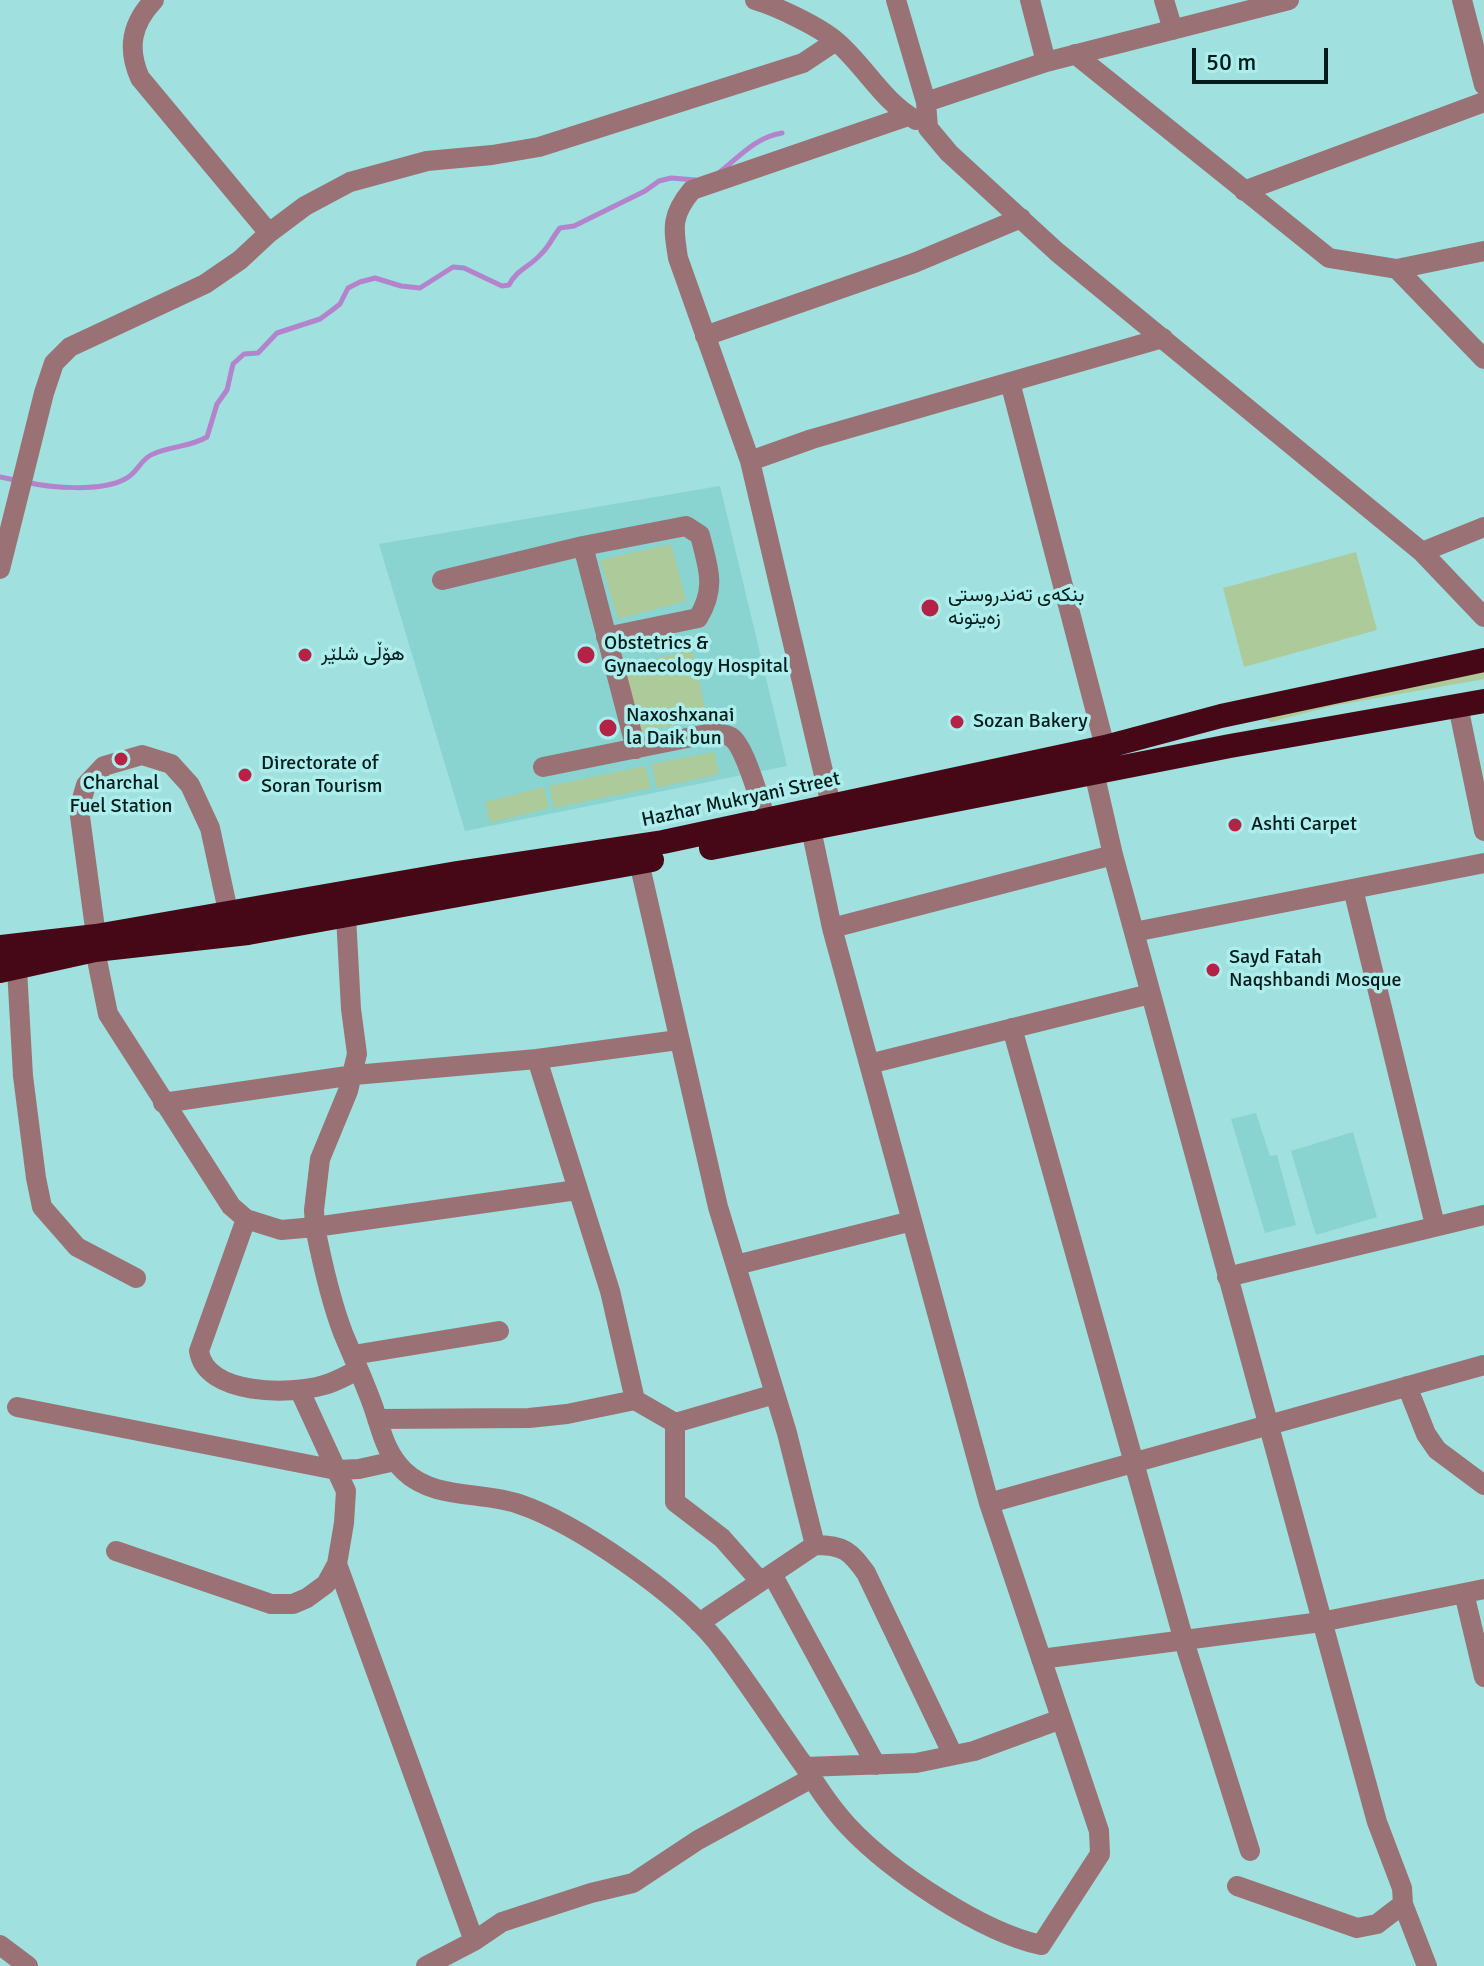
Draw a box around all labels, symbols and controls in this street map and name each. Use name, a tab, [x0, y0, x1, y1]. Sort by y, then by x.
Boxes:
scale bar	[1196, 32, 1332, 82]
text: 50 m	[1206, 47, 1256, 77]
place label: بنکەی تەندروستی زەیتونە	[948, 584, 1084, 631]
marker: بنکەی تەندروستی زەیتونە	[919, 597, 941, 619]
place label: Obstetrics & Gynaecology Hospital	[604, 632, 789, 679]
place label: هۆڵی شلێر	[321, 643, 405, 667]
marker: Obstetrics & Gynaecology Hospital	[575, 644, 597, 666]
marker: هۆڵی شلێر	[296, 646, 314, 664]
place label: Naxoshxanai la Daik bun	[626, 704, 734, 751]
place label: Sozan Bakery	[973, 710, 1088, 734]
marker: Sozan Bakery	[948, 713, 966, 731]
marker: Naxoshxanai la Daik bun	[597, 717, 619, 739]
marker: Charchal Fuel Station	[112, 750, 130, 768]
place label: Directorate of Soran Tourism	[261, 752, 383, 799]
marker: Directorate of Soran Tourism	[236, 766, 254, 784]
street label: Hazhar Mukryani Street	[640, 767, 842, 833]
place label: Charchal Fuel Station	[70, 772, 172, 819]
place label: Ashti Carpet	[1251, 813, 1357, 837]
marker: Ashti Carpet	[1226, 816, 1244, 834]
place label: Sayd Fatah Naqshbandi Mosque	[1229, 946, 1402, 993]
marker: Sayd Fatah Naqshbandi Mosque	[1204, 961, 1222, 979]

